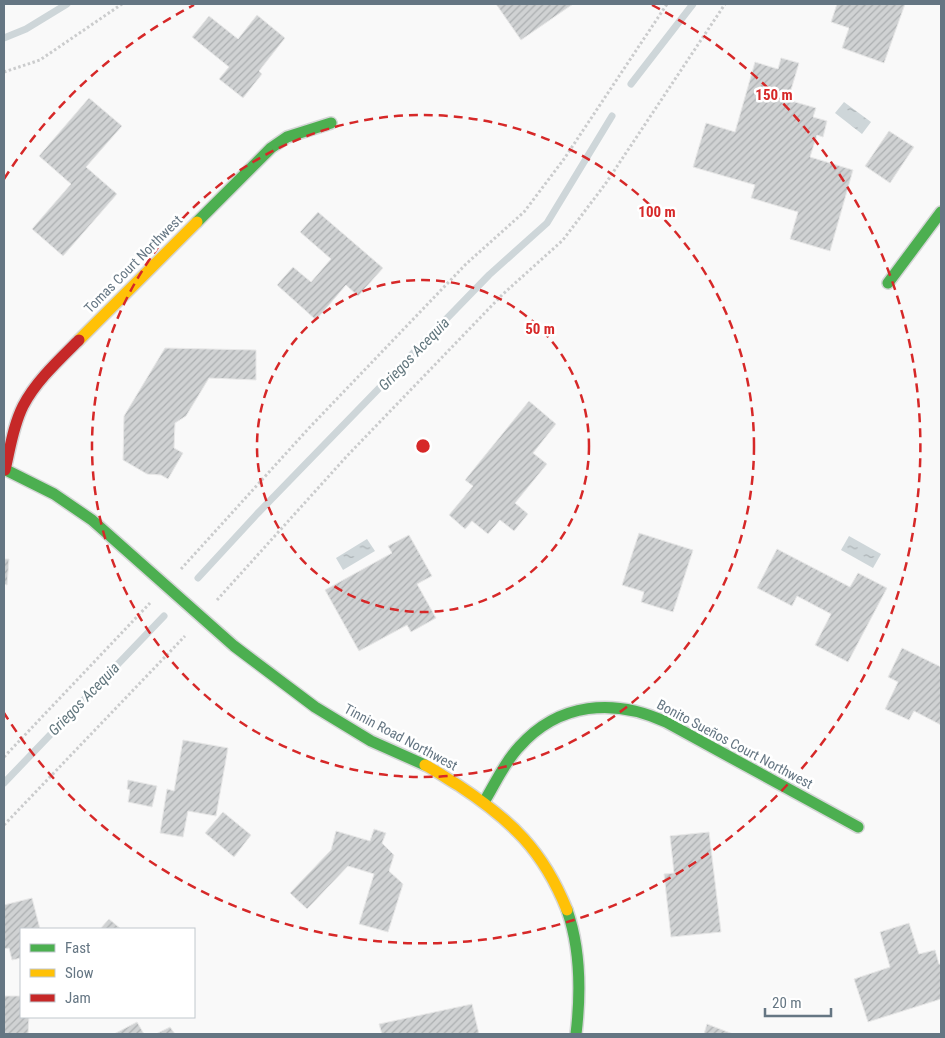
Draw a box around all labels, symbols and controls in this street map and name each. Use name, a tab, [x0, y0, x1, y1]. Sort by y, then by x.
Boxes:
text: 150 m	[755, 86, 793, 104]
text: 100 m	[638, 203, 676, 221]
street label: Tomas Court Northwest	[81, 212, 185, 316]
water label: Griegos Acequia	[375, 314, 453, 394]
text: 50 m	[525, 320, 555, 338]
centre of rings	[414, 437, 432, 455]
water label: Griegos Acequia	[45, 659, 123, 739]
street label: Bonito Sueños Court Northwest	[654, 696, 816, 792]
street label: Tinnin Road Northwest	[342, 700, 460, 774]
legend	[20, 928, 195, 1018]
text: Fast	[65, 939, 90, 957]
text: Slow	[65, 964, 94, 982]
scale bar	[765, 986, 831, 1018]
text: Jam	[65, 989, 91, 1007]
text: 20 m	[772, 994, 802, 1012]

